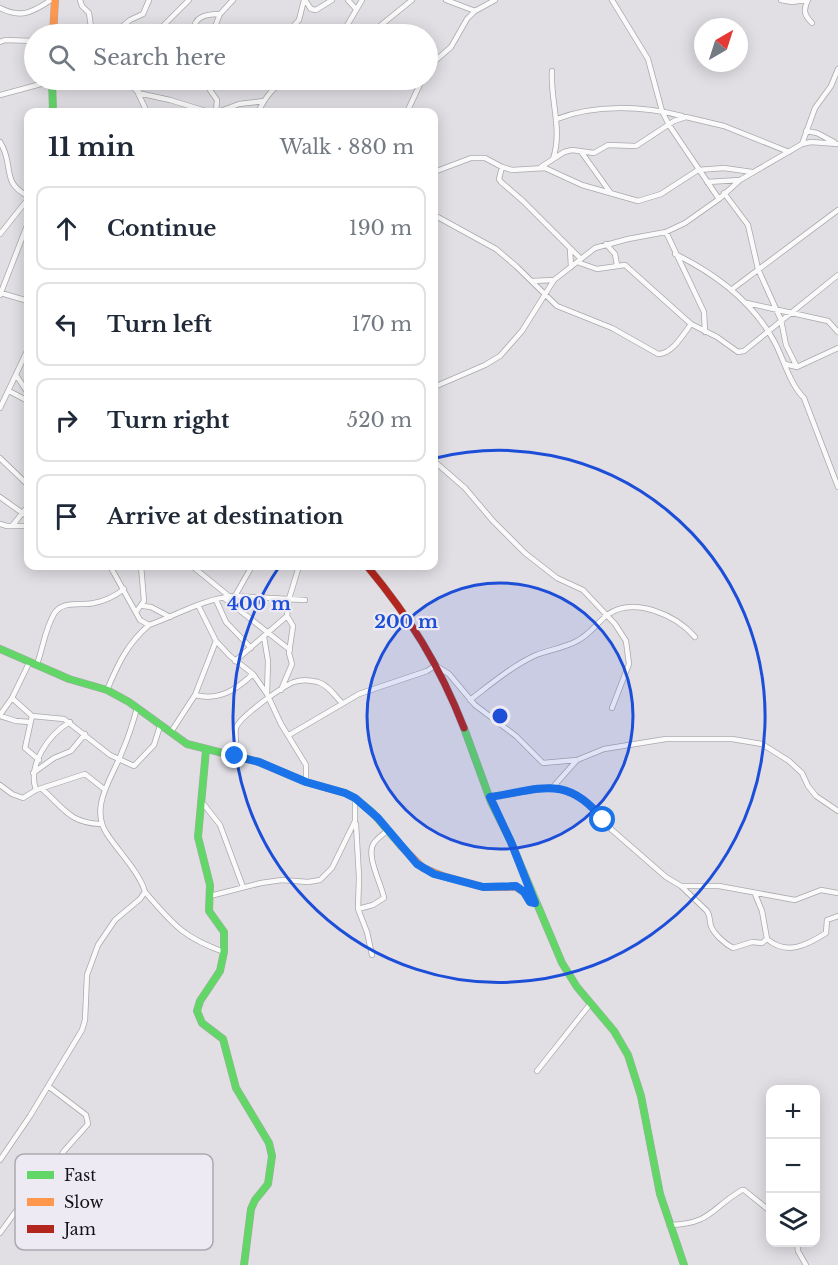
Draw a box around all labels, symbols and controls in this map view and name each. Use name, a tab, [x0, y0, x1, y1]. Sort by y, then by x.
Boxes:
north arrow	[694, 18, 748, 72]
search box	[24, 24, 438, 90]
icon: search	[45, 41, 78, 74]
text: Search here	[93, 44, 226, 71]
text: 11 min	[48, 131, 135, 163]
text: Walk · 880 m	[280, 135, 414, 159]
icon: ahead	[50, 212, 83, 245]
text: Continue	[107, 215, 216, 242]
text: 190 m	[349, 216, 412, 240]
icon: left	[50, 308, 83, 341]
text: Turn left	[107, 311, 212, 338]
text: 170 m	[352, 312, 412, 336]
icon: right	[50, 404, 83, 437]
text: Turn right	[107, 407, 229, 434]
text: 520 m	[347, 408, 412, 432]
icon: arrive	[50, 500, 83, 533]
text: Arrive at destination	[107, 503, 344, 530]
text: 400 m	[227, 593, 291, 615]
text: 200 m	[374, 611, 438, 633]
centre of rings	[490, 706, 510, 726]
route end	[221, 742, 247, 768]
route start	[589, 806, 615, 832]
map controls	[766, 1085, 820, 1247]
button: +	[766, 1085, 820, 1139]
button: −	[766, 1139, 820, 1193]
legend	[15, 1154, 213, 1250]
text: Fast	[64, 1165, 96, 1185]
text: Slow	[64, 1192, 104, 1212]
button: layers	[766, 1193, 820, 1247]
text: Jam	[62, 1219, 96, 1239]

